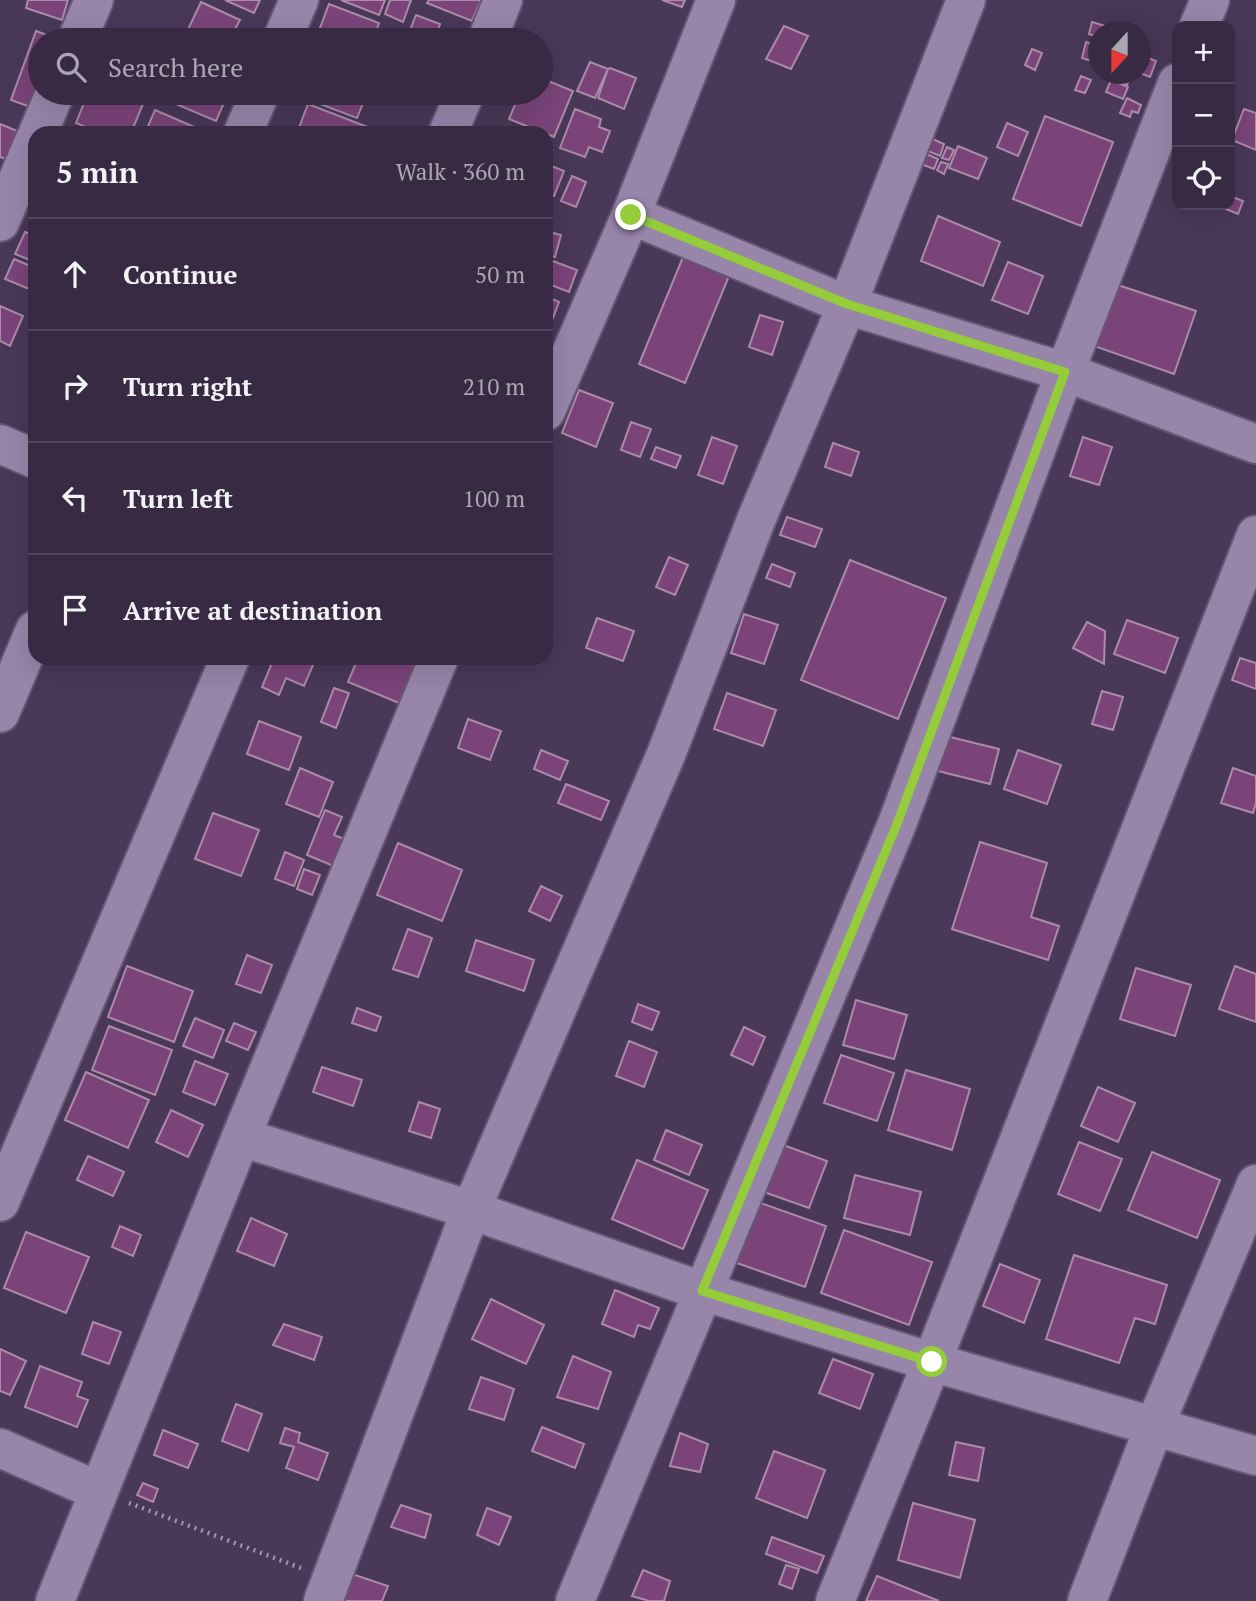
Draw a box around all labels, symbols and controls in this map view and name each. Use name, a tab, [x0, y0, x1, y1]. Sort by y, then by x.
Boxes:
north arrow	[1088, 21, 1151, 84]
map controls	[1172, 21, 1235, 210]
button: +	[1172, 21, 1235, 84]
search box	[28, 28, 553, 105]
icon: search	[52, 48, 90, 86]
text: Search here	[108, 50, 243, 84]
button: −	[1172, 84, 1235, 147]
button: locate	[1172, 147, 1235, 210]
text: 5 min	[56, 152, 138, 192]
text: Walk · 360 m	[396, 156, 525, 187]
route end	[615, 199, 646, 230]
icon: ahead	[56, 255, 94, 293]
text: Continue	[123, 257, 237, 291]
text: 50 m	[475, 259, 525, 290]
icon: right	[56, 367, 94, 405]
text: Turn right	[123, 369, 252, 403]
text: 210 m	[463, 371, 525, 402]
icon: left	[56, 479, 94, 517]
text: Turn left	[123, 481, 233, 515]
text: 100 m	[463, 483, 525, 514]
icon: arrive	[56, 591, 94, 629]
text: Arrive at destination	[123, 593, 382, 627]
route start	[916, 1346, 947, 1377]

